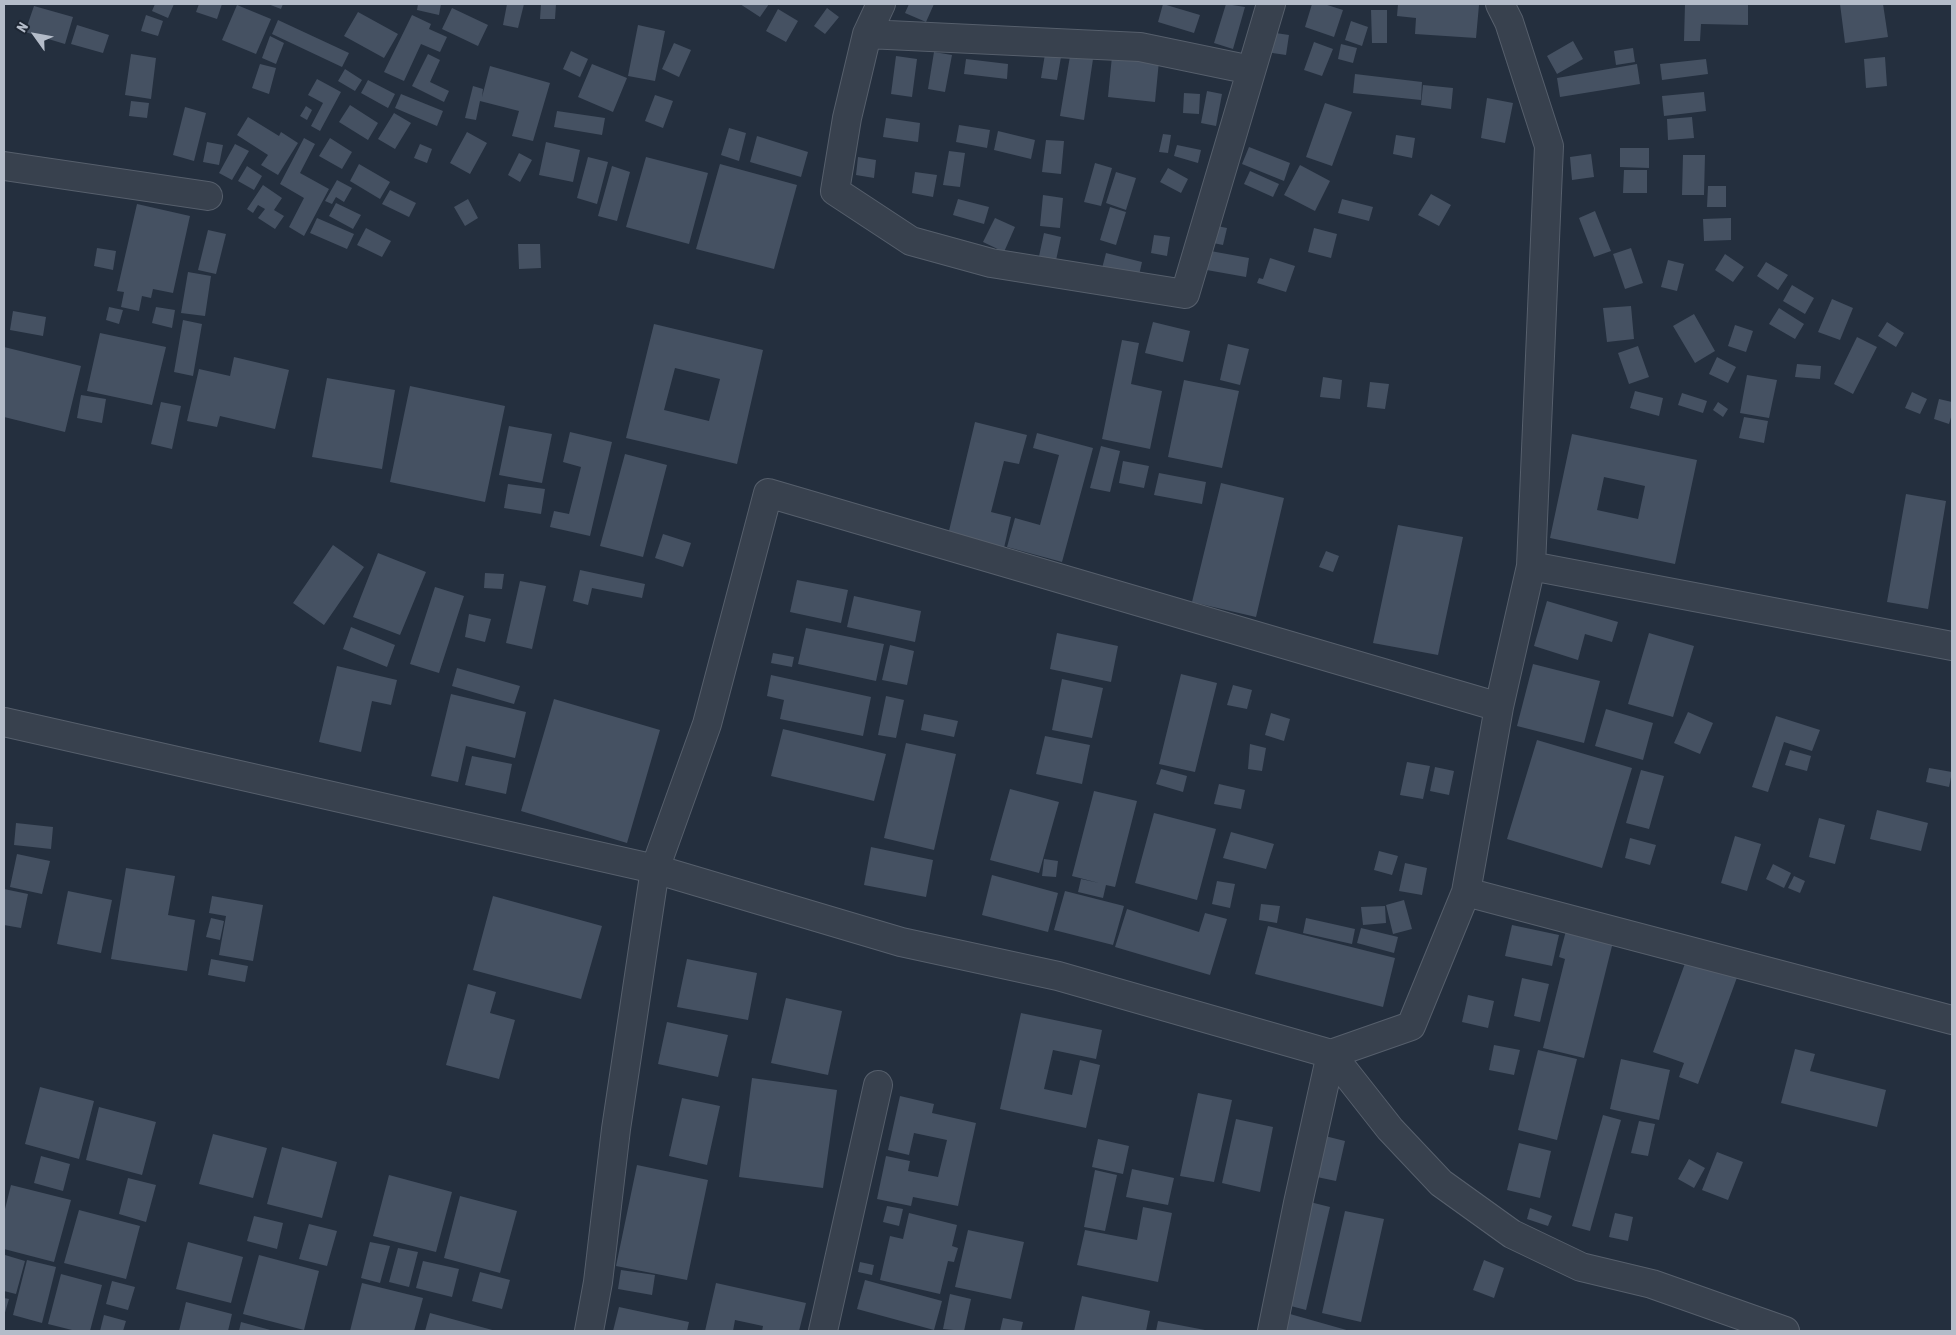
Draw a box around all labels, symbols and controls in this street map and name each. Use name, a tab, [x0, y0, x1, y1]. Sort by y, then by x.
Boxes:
north arrow	[10, 10, 60, 60]
text: N	[13, 19, 31, 35]

